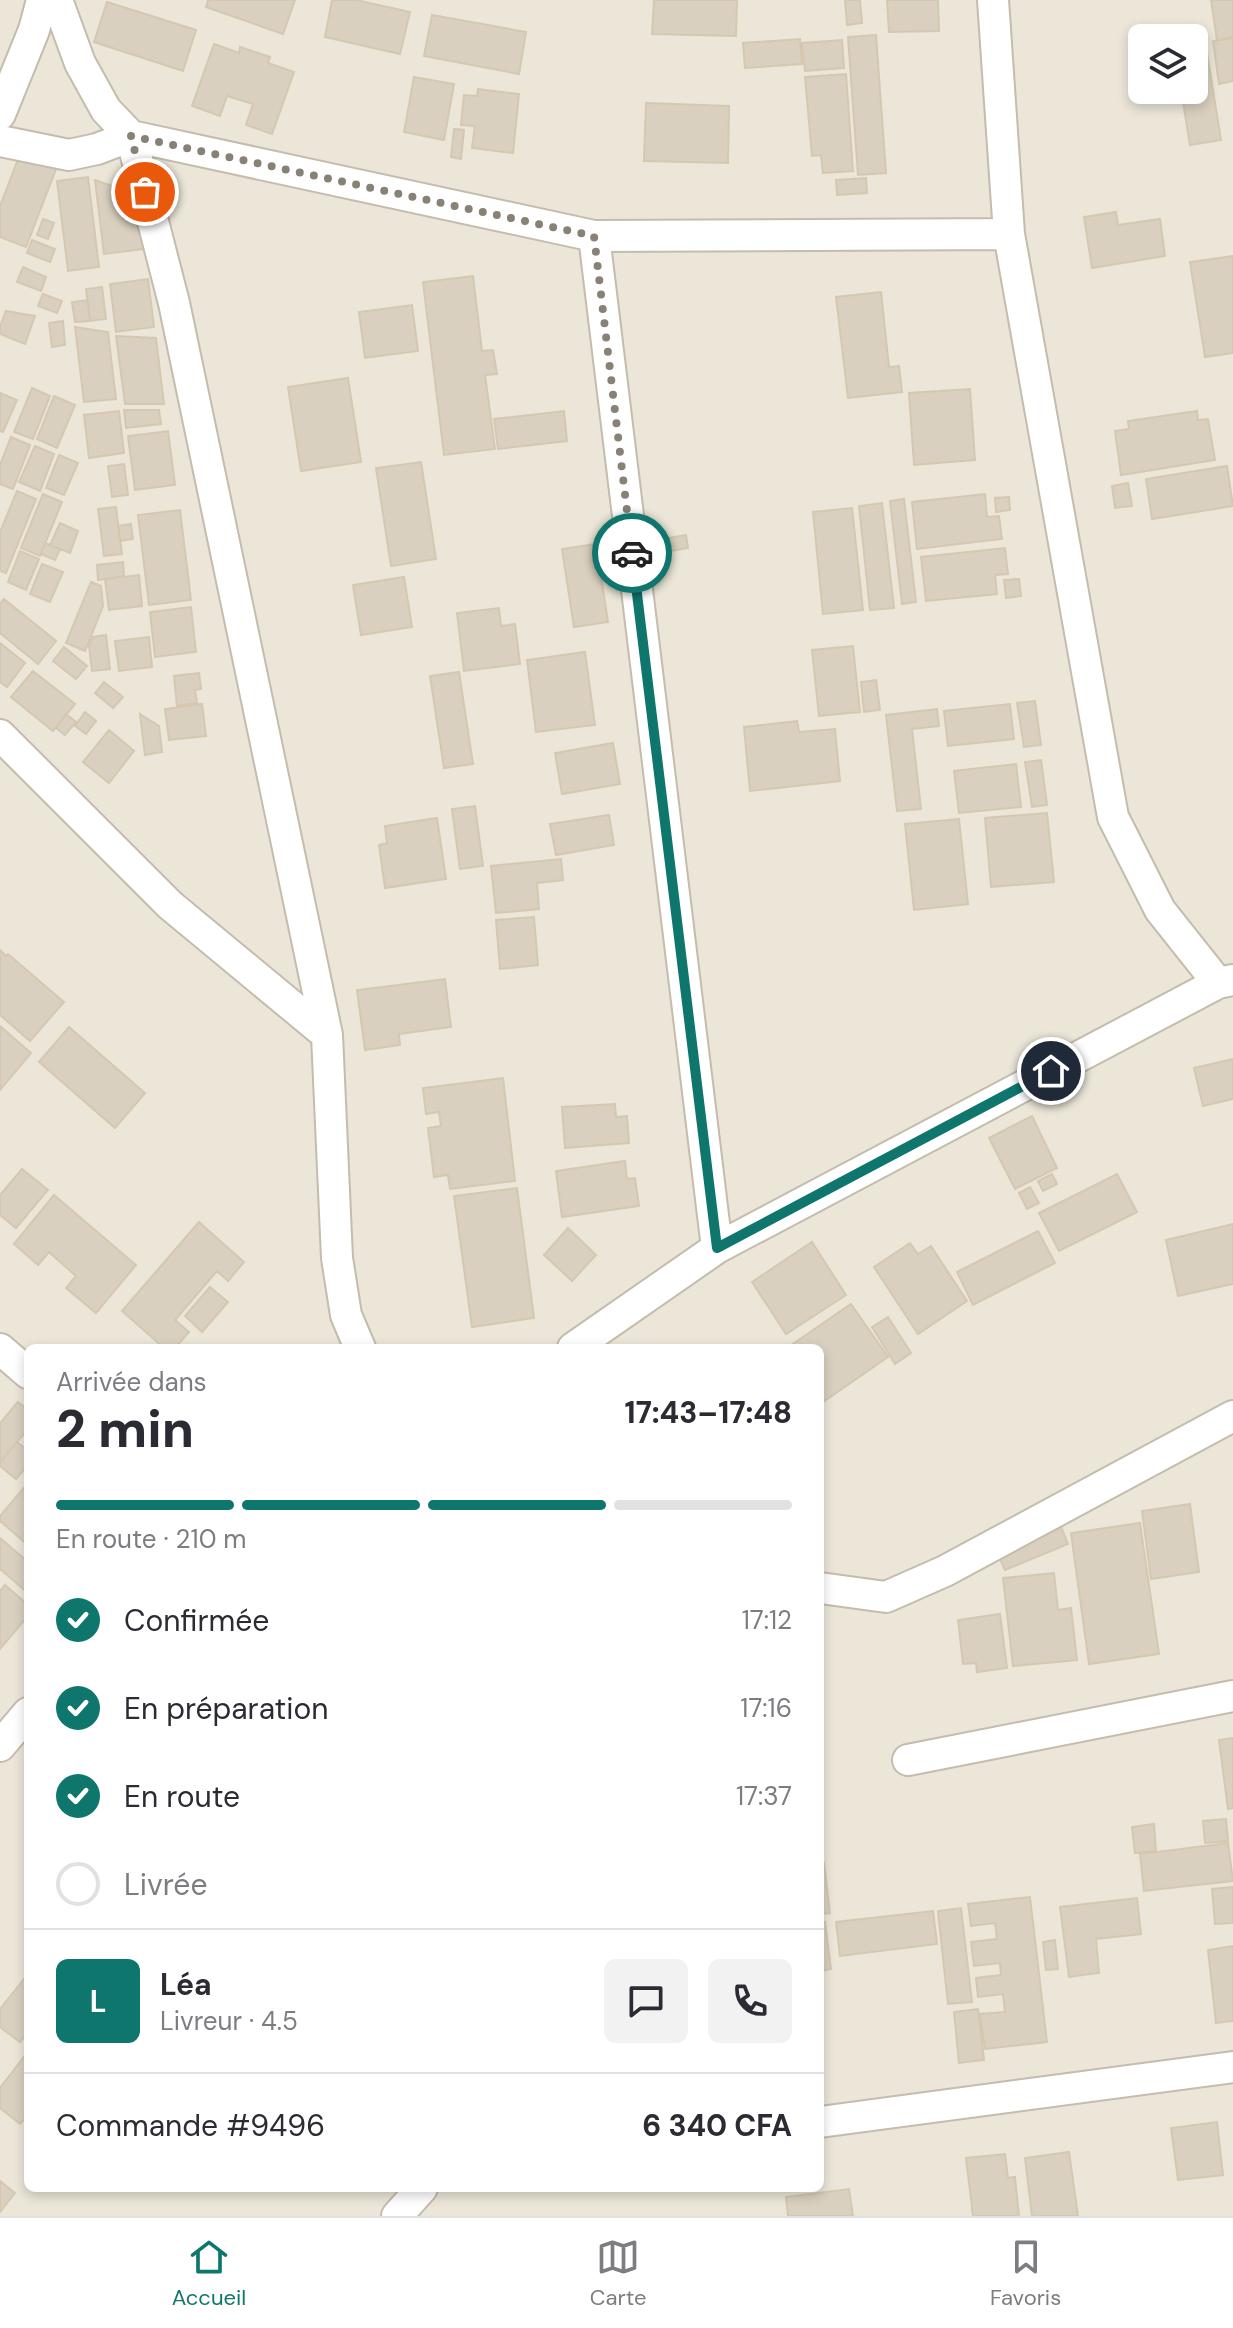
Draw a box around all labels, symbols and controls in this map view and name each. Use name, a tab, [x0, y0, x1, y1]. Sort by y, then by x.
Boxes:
map controls	[1128, 24, 1208, 104]
button: layers	[1128, 24, 1208, 104]
pin	[111, 158, 179, 226]
icon: bag	[123, 170, 167, 214]
courier	[592, 513, 672, 593]
icon: car	[610, 531, 654, 575]
pin	[1017, 1037, 1085, 1105]
icon: home	[1029, 1049, 1073, 1093]
text: Arrivée dans	[56, 1365, 207, 1399]
text: 17:43–17:48	[625, 1393, 792, 1432]
text: 2 min	[56, 1395, 194, 1463]
text: En route · 210 m	[56, 1522, 247, 1556]
icon: check	[56, 1598, 100, 1642]
text: Confirmée	[124, 1601, 269, 1640]
text: 17:12	[742, 1603, 792, 1637]
icon: check	[56, 1686, 100, 1730]
text: En préparation	[124, 1689, 329, 1728]
text: 17:16	[740, 1691, 792, 1725]
icon: check	[56, 1774, 100, 1818]
text: En route	[124, 1777, 240, 1816]
text: 17:37	[736, 1779, 792, 1813]
text: Livrée	[124, 1865, 207, 1904]
button: chat	[604, 1959, 688, 2043]
button: phone	[708, 1959, 792, 2043]
text: Léa	[160, 1965, 212, 2004]
text: L	[90, 1982, 106, 2021]
text: Livreur · 4.5	[160, 2004, 298, 2038]
text: Commande #9496	[56, 2106, 325, 2145]
text: 6 340 CFA	[642, 2106, 792, 2145]
tab: Accueil	[172, 2235, 246, 2312]
tab: Carte	[590, 2235, 647, 2312]
tab: Favoris	[990, 2235, 1061, 2312]

